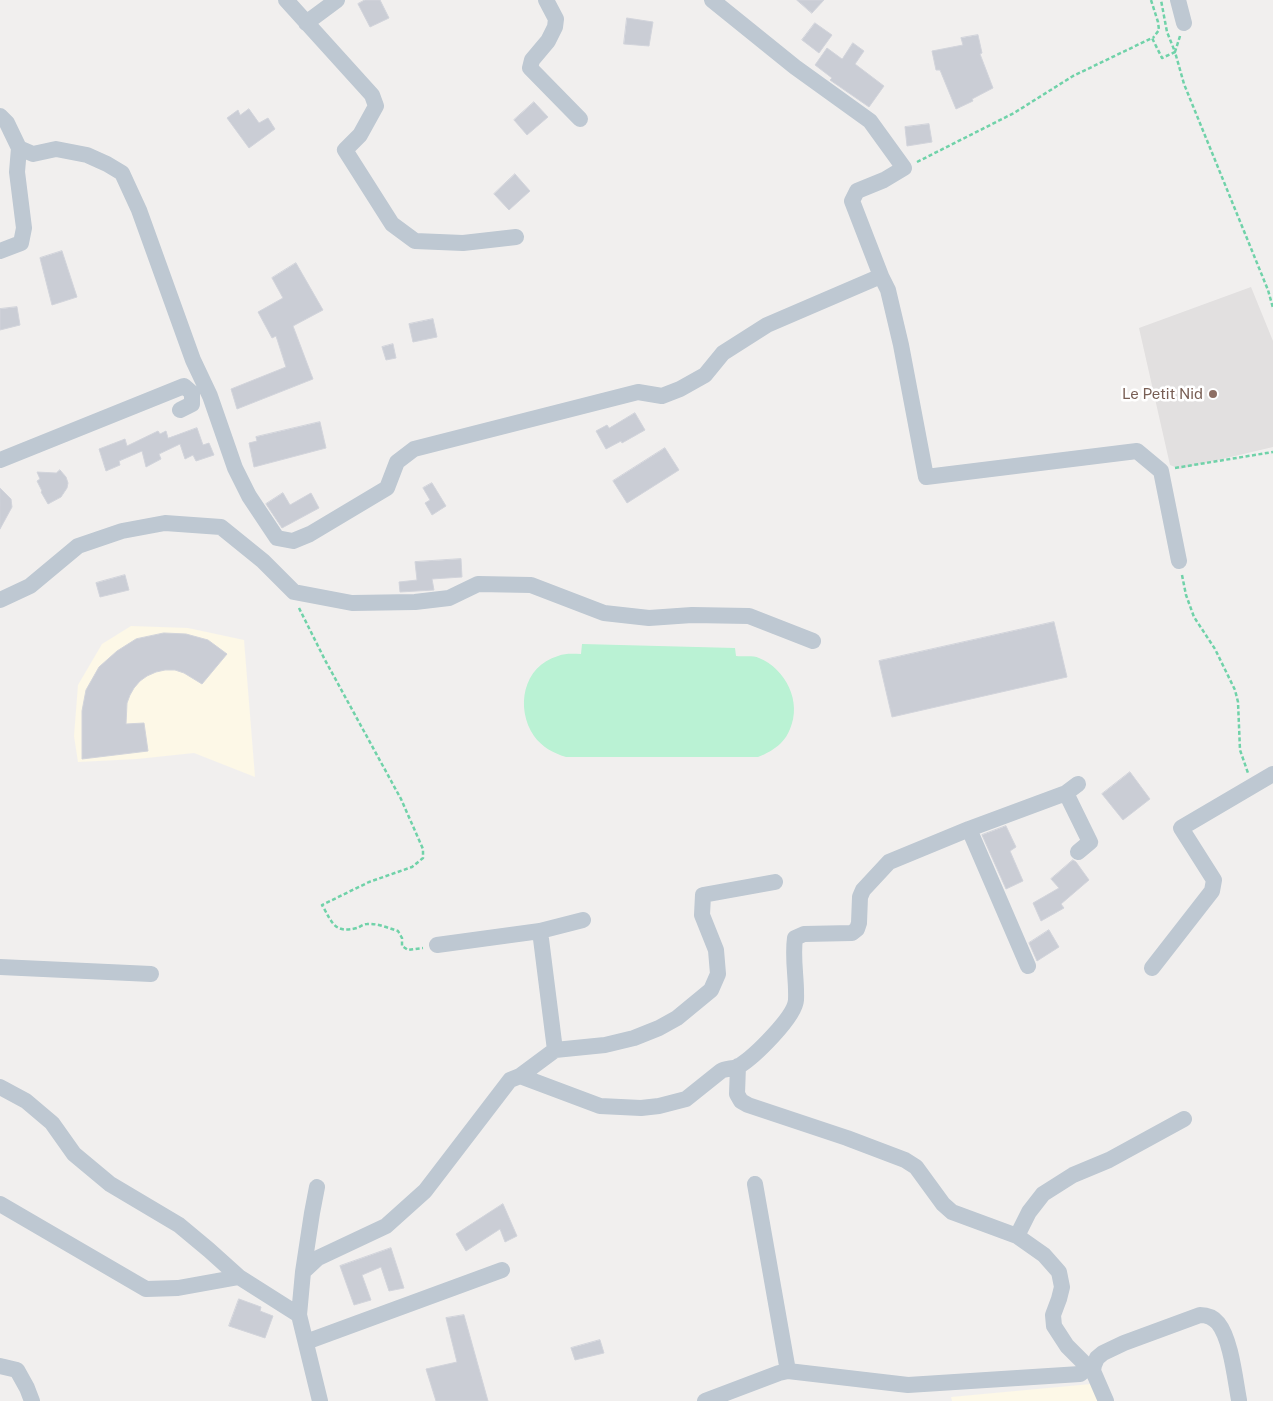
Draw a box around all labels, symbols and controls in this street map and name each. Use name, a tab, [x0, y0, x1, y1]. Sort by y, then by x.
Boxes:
place label: Le Petit Nid	[1122, 385, 1203, 403]
marker: Le Petit Nid	[1207, 388, 1219, 400]

